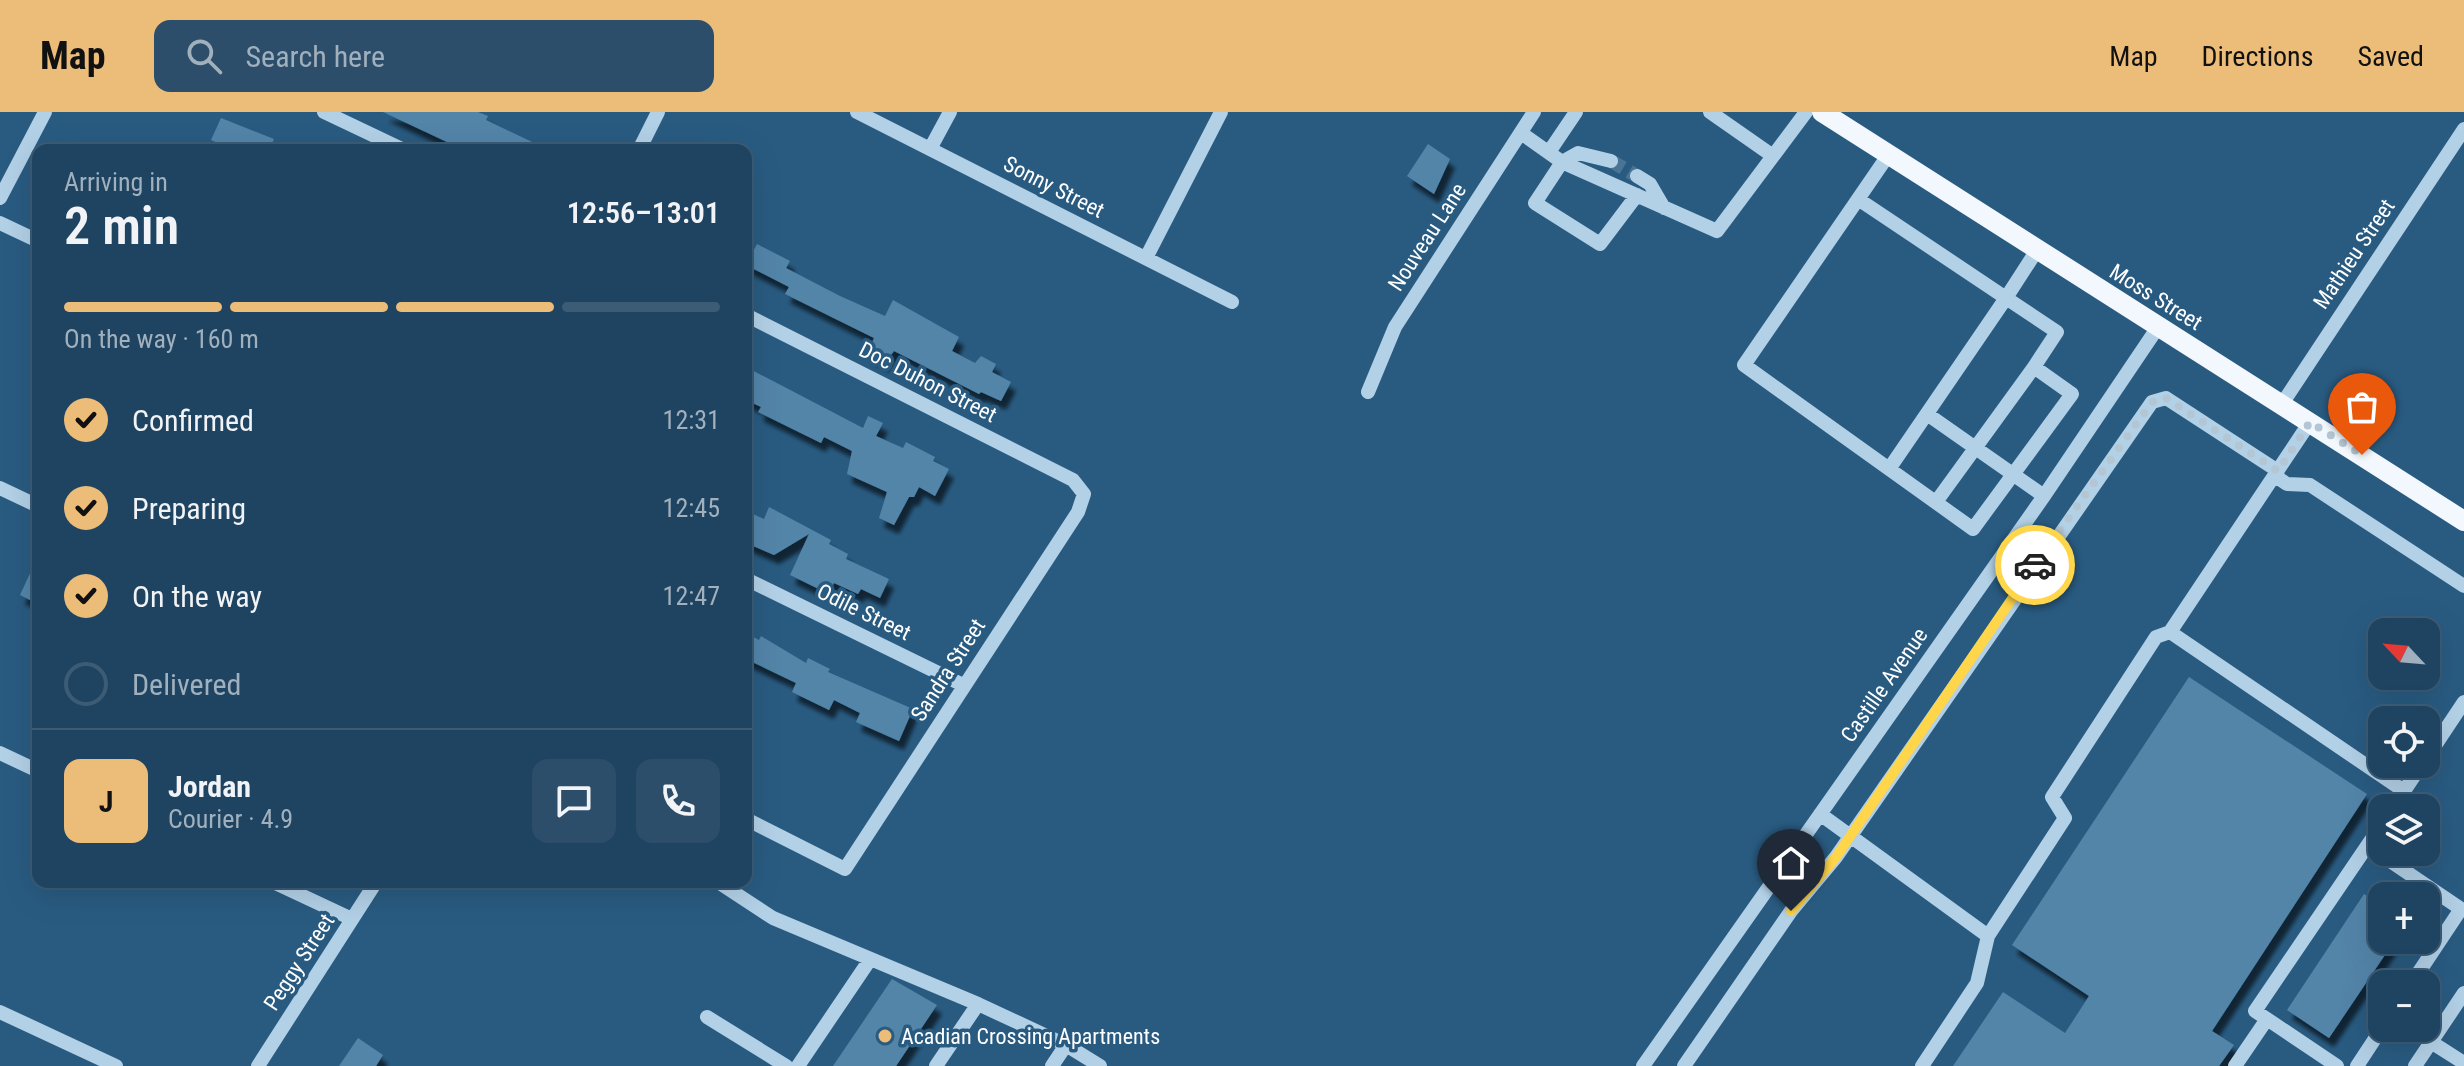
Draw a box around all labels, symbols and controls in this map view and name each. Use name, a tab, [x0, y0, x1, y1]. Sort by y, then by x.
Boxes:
search box	[154, 20, 714, 92]
text: Map	[40, 34, 106, 78]
icon: search	[182, 34, 226, 78]
text: Search here	[246, 39, 385, 74]
text: Map	[2109, 40, 2158, 73]
text: Directions	[2202, 40, 2313, 73]
text: Saved	[2357, 40, 2424, 73]
street label: Sonny Street	[1000, 151, 1108, 223]
text: Arriving in	[64, 167, 168, 197]
street label: Nouveau Lane	[1383, 179, 1471, 295]
street label: Mathieu Street	[2308, 194, 2400, 314]
text: 12:56–13:01	[567, 195, 720, 230]
text: 2 min	[64, 196, 179, 257]
street label: Moss Street	[2105, 259, 2207, 335]
text: On the way · 160 m	[64, 324, 259, 354]
street label: Doc Duhon Street	[855, 337, 1001, 427]
pin	[2328, 373, 2396, 455]
icon: bag	[2340, 385, 2384, 429]
icon: check	[64, 398, 108, 442]
text: Confirmed	[132, 403, 254, 438]
text: 12:31	[663, 405, 720, 435]
icon: check	[64, 486, 108, 530]
text: Preparing	[132, 491, 246, 526]
text: 12:45	[663, 493, 720, 523]
courier	[1995, 525, 2075, 605]
icon: car	[2013, 543, 2057, 587]
icon: check	[64, 574, 108, 618]
text: On the way	[132, 579, 262, 614]
street label: Odile Street	[813, 579, 915, 645]
text: 12:47	[663, 581, 720, 611]
street label: Sandra Street	[906, 614, 990, 726]
north arrow	[2368, 618, 2440, 690]
map controls	[2368, 618, 2440, 1042]
street label: Castille Avenue	[1836, 623, 1932, 747]
text: Delivered	[132, 667, 241, 702]
button: locate	[2368, 706, 2440, 778]
button: chat	[532, 759, 616, 843]
button: phone	[636, 759, 720, 843]
text: Jordan	[168, 769, 251, 804]
text: J	[99, 784, 113, 819]
button: layers	[2368, 794, 2440, 866]
text: Courier · 4.9	[168, 804, 293, 834]
pin	[1757, 829, 1825, 911]
icon: home	[1769, 841, 1813, 885]
button: +	[2368, 882, 2440, 954]
street label: Peggy Street	[259, 909, 339, 1015]
button: −	[2368, 970, 2440, 1042]
place label: Acadian Crossing Apartments	[901, 1024, 1160, 1049]
marker: Acadian Crossing Apartments	[876, 1027, 894, 1045]

